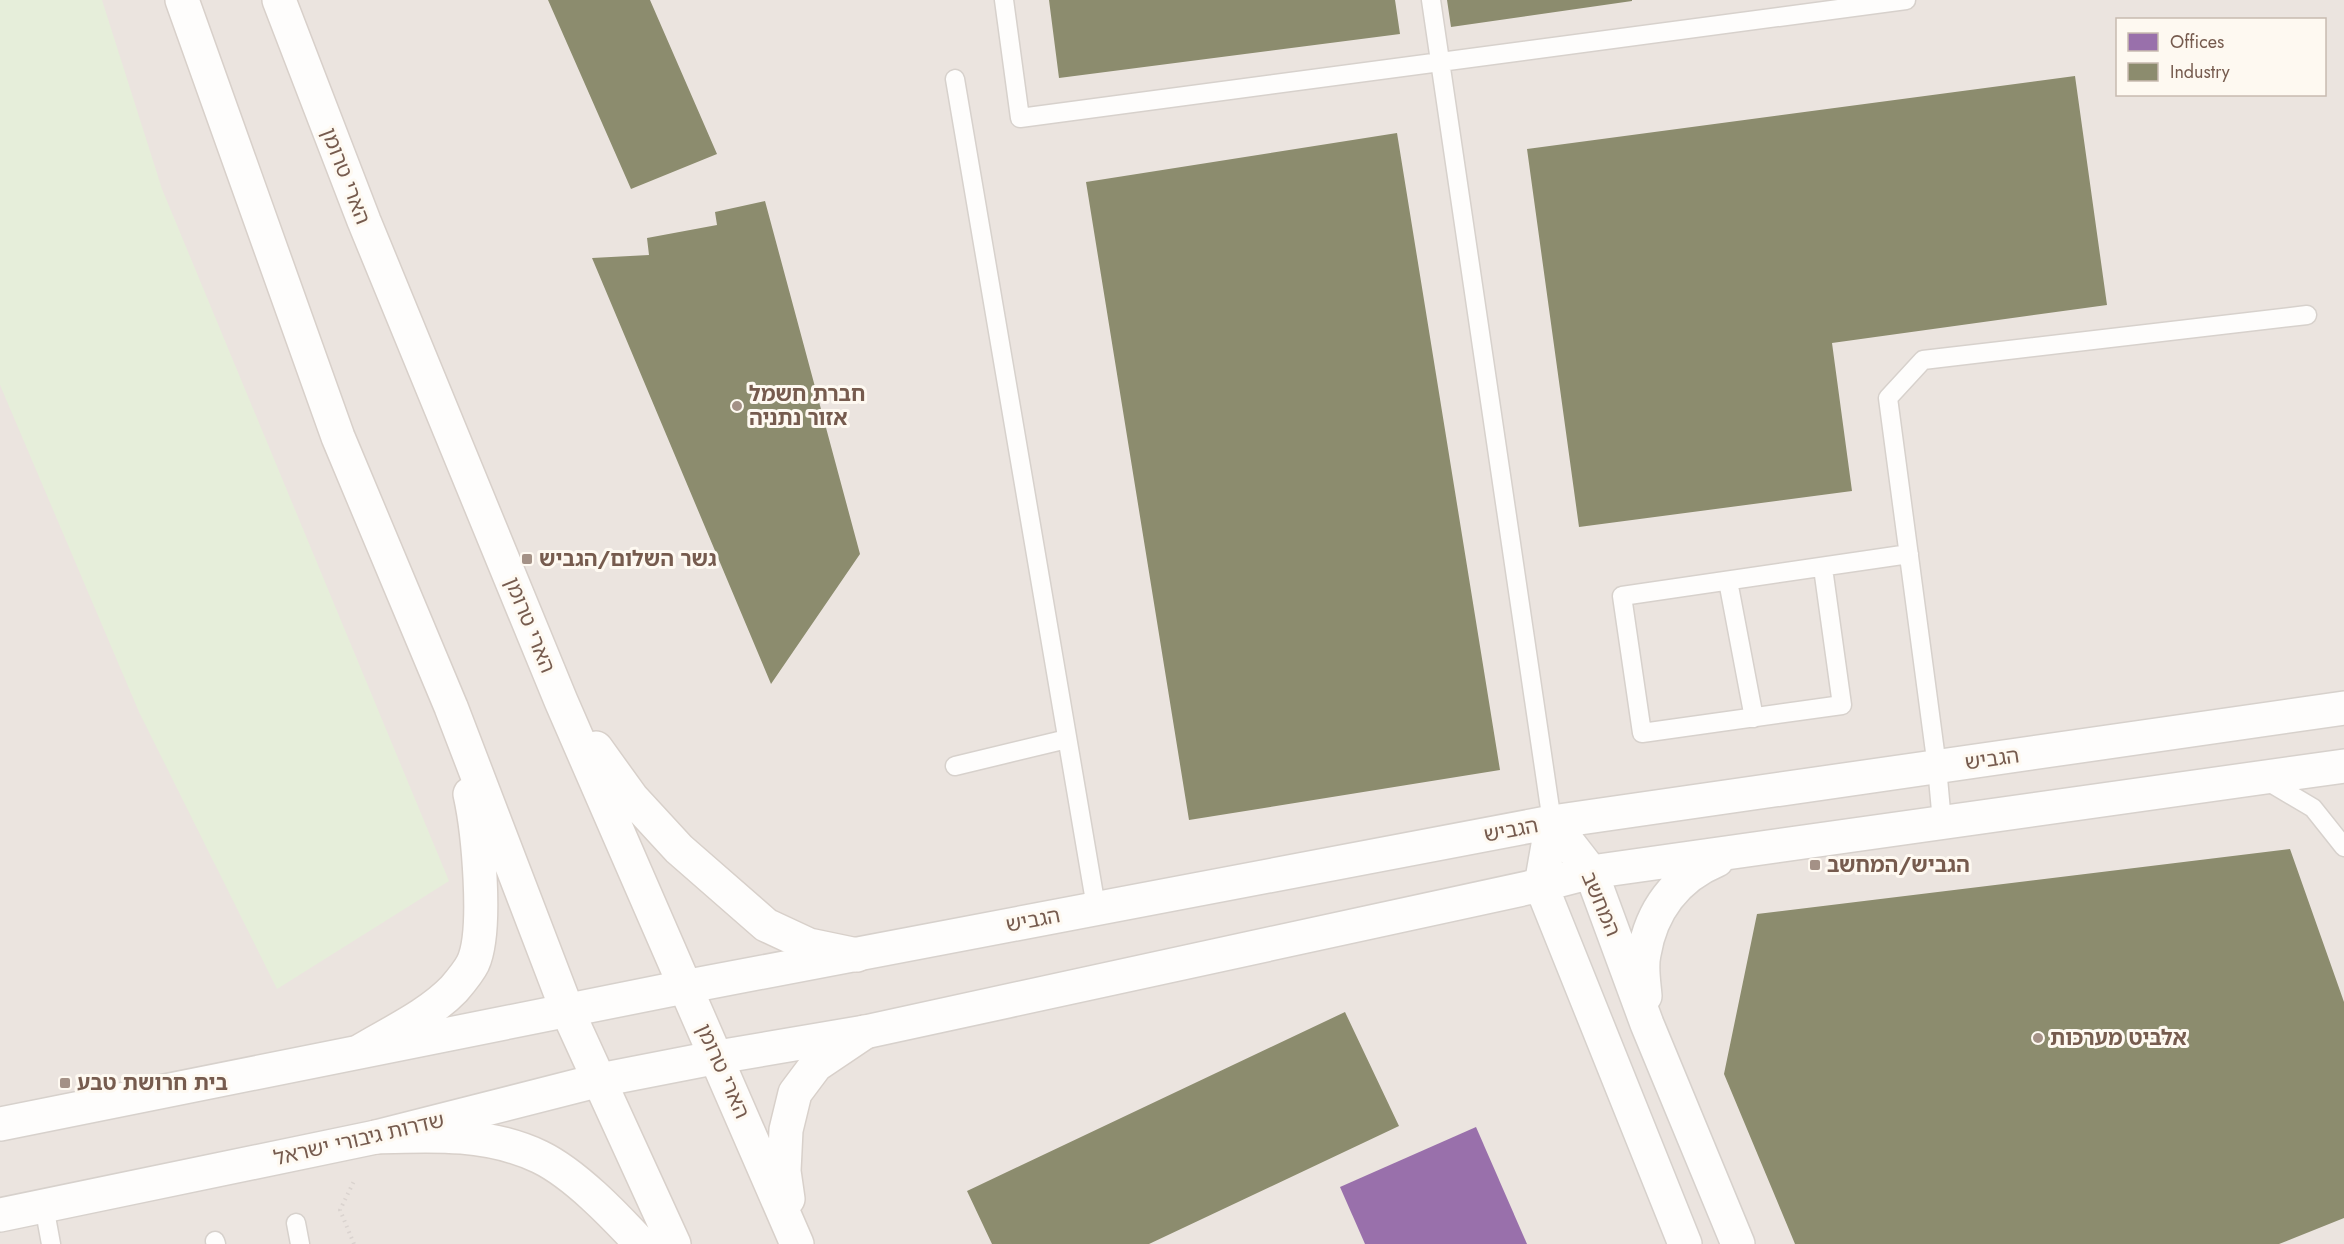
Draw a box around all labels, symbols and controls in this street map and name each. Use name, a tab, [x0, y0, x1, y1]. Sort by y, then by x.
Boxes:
legend	[2116, 18, 2326, 96]
text: Offices	[2170, 29, 2224, 55]
text: Industry	[2170, 59, 2230, 85]
street label: הארי טרומן	[314, 123, 378, 229]
place label: חברת חשמל אזור נתניה	[749, 379, 865, 433]
marker: חברת חשמל אזור נתניה	[730, 399, 744, 413]
place label: גשר השלום/הגביש	[539, 544, 717, 574]
marker: גשר השלום/הגביש	[520, 552, 534, 566]
street label: הארי טרומן	[497, 573, 563, 677]
street label: הגביש	[1963, 740, 2021, 778]
street label: הגביש	[1481, 810, 1541, 850]
place label: הגביש/המחשב	[1827, 850, 1970, 880]
marker: הגביש/המחשב	[1808, 858, 1822, 872]
street label: המחשב	[1574, 867, 1628, 941]
street label: הגביש	[1003, 900, 1063, 940]
street label: הארי טרומן	[689, 1019, 757, 1123]
place label: אלביט מערכות	[2050, 1023, 2187, 1053]
marker: אלביט מערכות	[2031, 1031, 2045, 1045]
place label: בית חרושת טבע	[77, 1068, 228, 1098]
marker: בית חרושת טבע	[58, 1076, 72, 1090]
street label: שדרות גיבורי ישראל	[271, 1105, 447, 1173]

